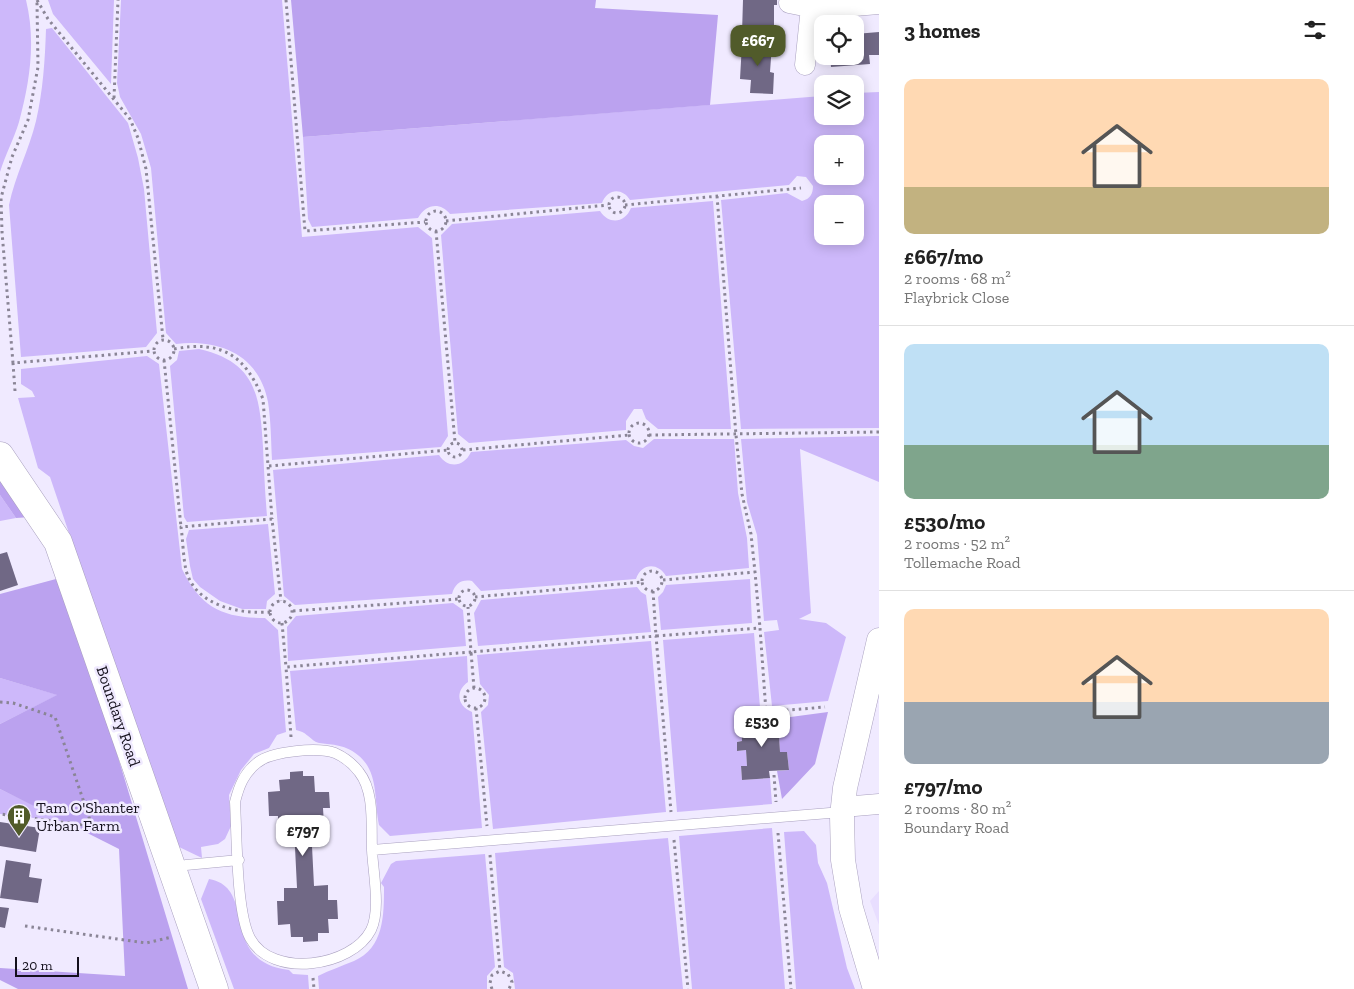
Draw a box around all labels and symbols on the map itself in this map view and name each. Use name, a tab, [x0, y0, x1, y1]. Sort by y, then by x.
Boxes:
pin: £667	[728, 24, 788, 67]
street label: Boundary Road	[92, 663, 145, 769]
pin: £530	[732, 706, 792, 748]
place label: Tam O'Shanter Urban Farm	[36, 798, 140, 835]
building icon: Tam O'Shanter Urban Farm	[6, 803, 32, 837]
pin: £797	[273, 814, 333, 857]
scale bar	[15, 954, 79, 977]

